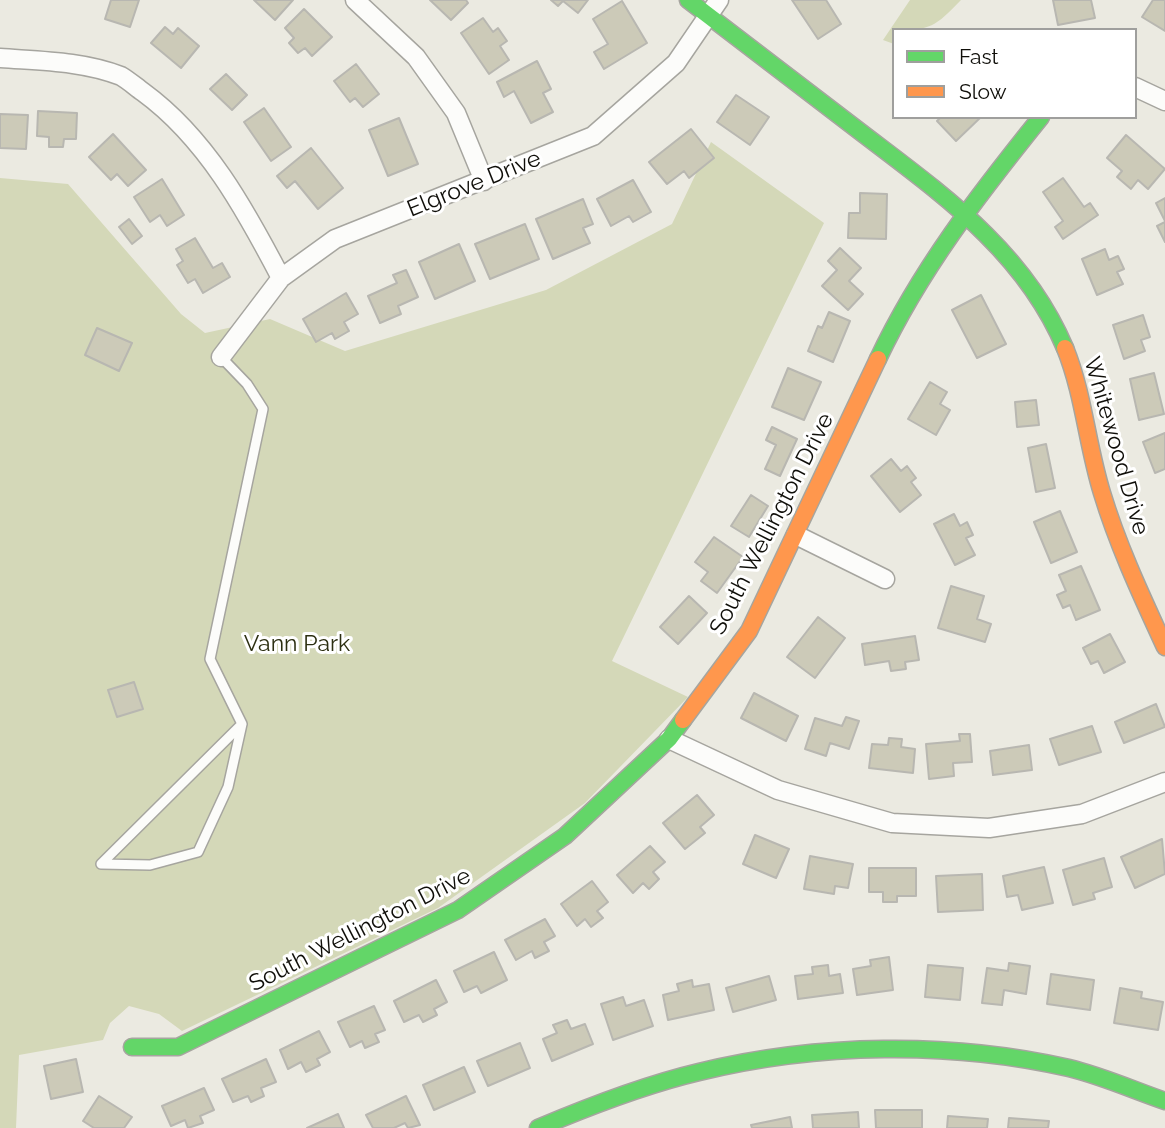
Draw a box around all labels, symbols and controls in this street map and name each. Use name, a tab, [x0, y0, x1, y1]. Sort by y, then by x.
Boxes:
legend	[892, 28, 1137, 119]
text: Fast	[959, 44, 999, 69]
text: Slow	[959, 79, 1007, 104]
street label: Elgrove Drive	[403, 145, 545, 223]
street label: Whitewood Drive	[1077, 354, 1155, 538]
street label: South Wellington Drive	[704, 409, 840, 639]
park label: Vann Park	[244, 630, 350, 658]
street label: South Wellington Drive	[245, 862, 475, 998]

